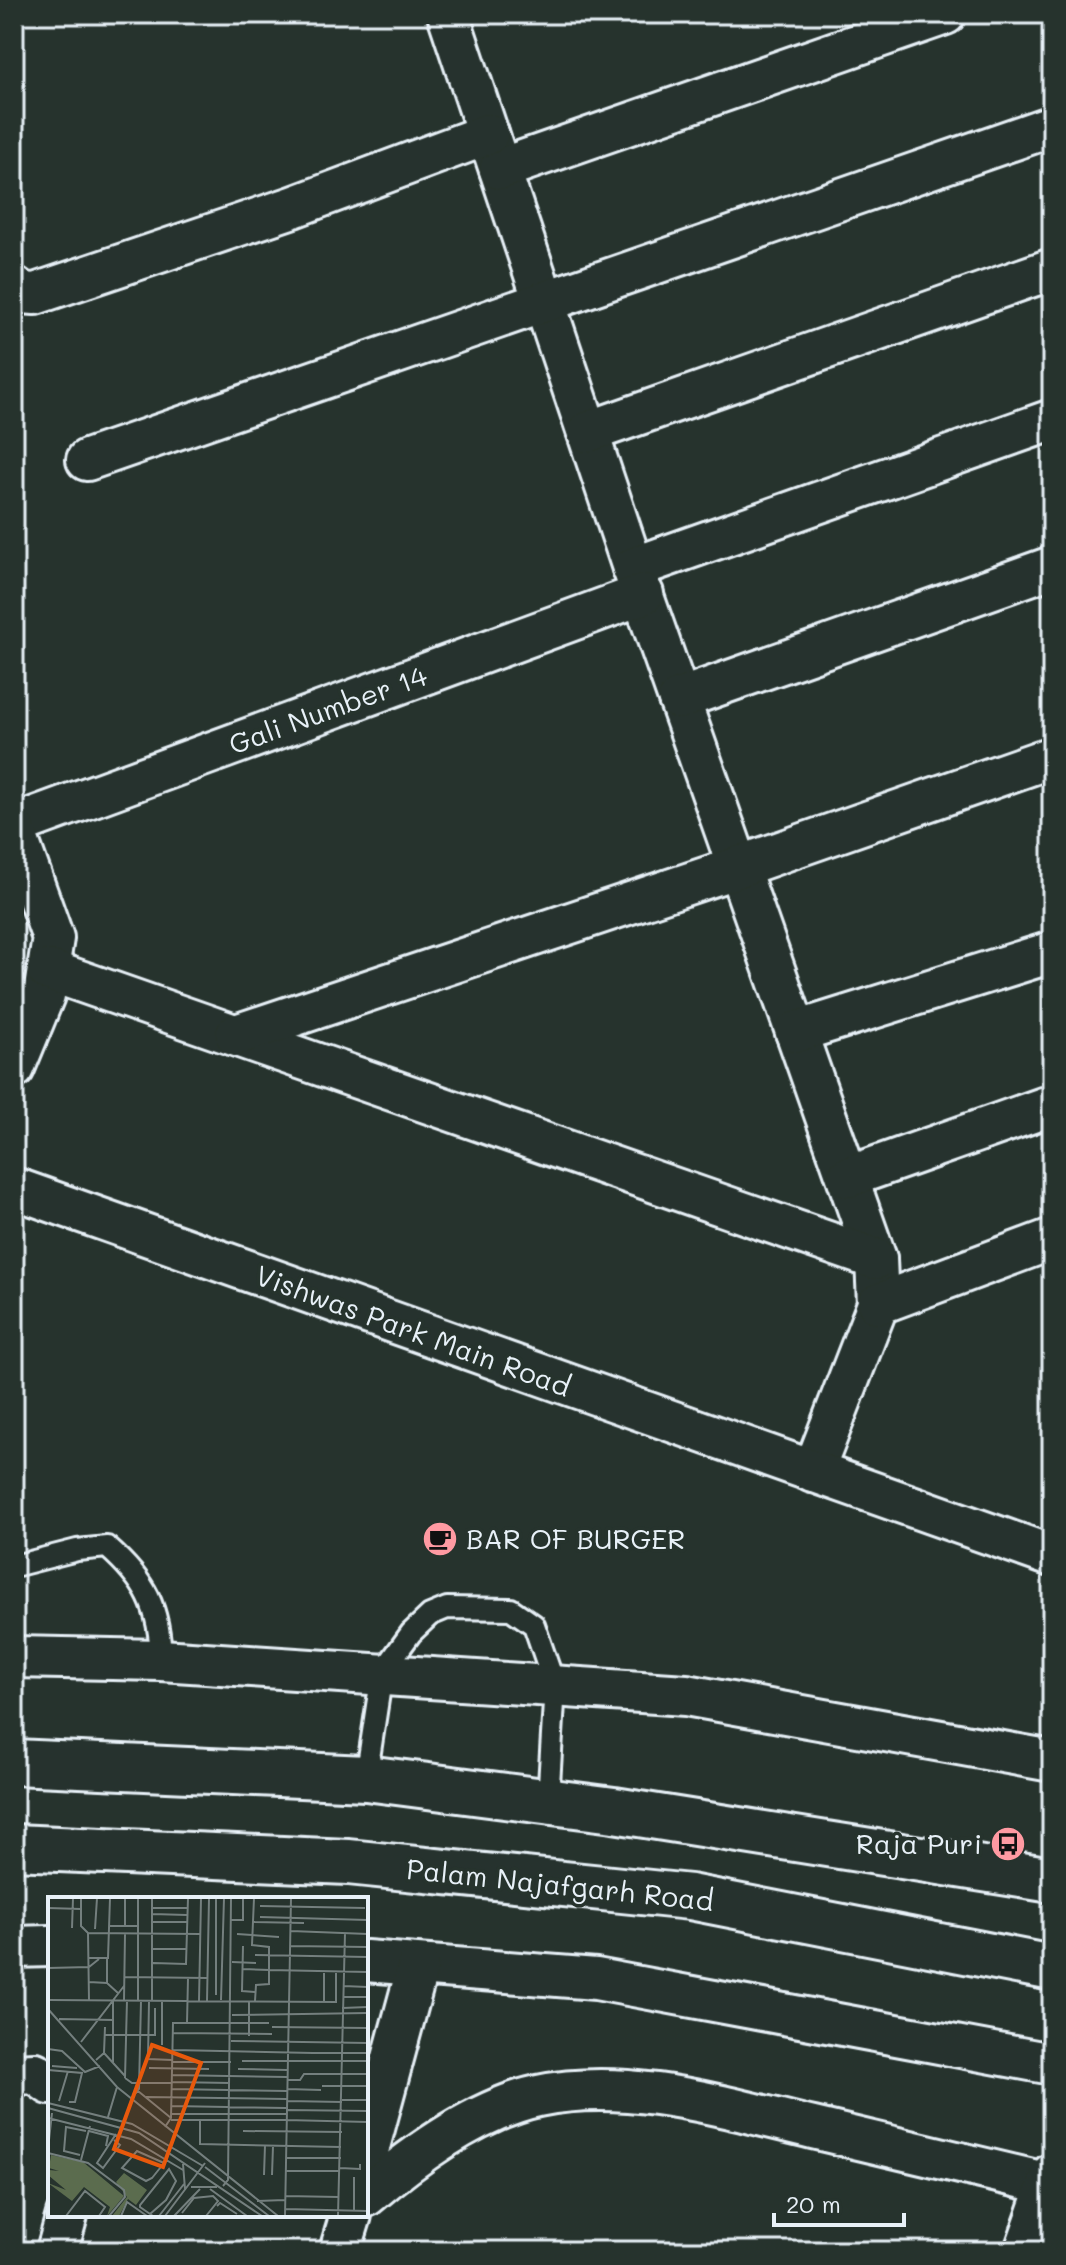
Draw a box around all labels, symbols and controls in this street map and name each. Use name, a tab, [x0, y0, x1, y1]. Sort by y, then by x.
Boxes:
street label: Gali Number 14	[224, 656, 432, 762]
street label: Vishwas Park Main Road	[251, 1256, 576, 1404]
cafe icon: BAR OF BURGER	[421, 1520, 459, 1558]
place label: BAR OF BURGER	[466, 1520, 685, 1556]
place label: Raja Puri	[856, 1825, 982, 1861]
bus stop icon: Raja Puri	[989, 1825, 1027, 1863]
street label: Palam Najafgarh Road	[405, 1850, 715, 1918]
inset map	[48, 1897, 368, 2217]
scale bar	[774, 2177, 904, 2227]
text: 20 m	[786, 2188, 841, 2219]

